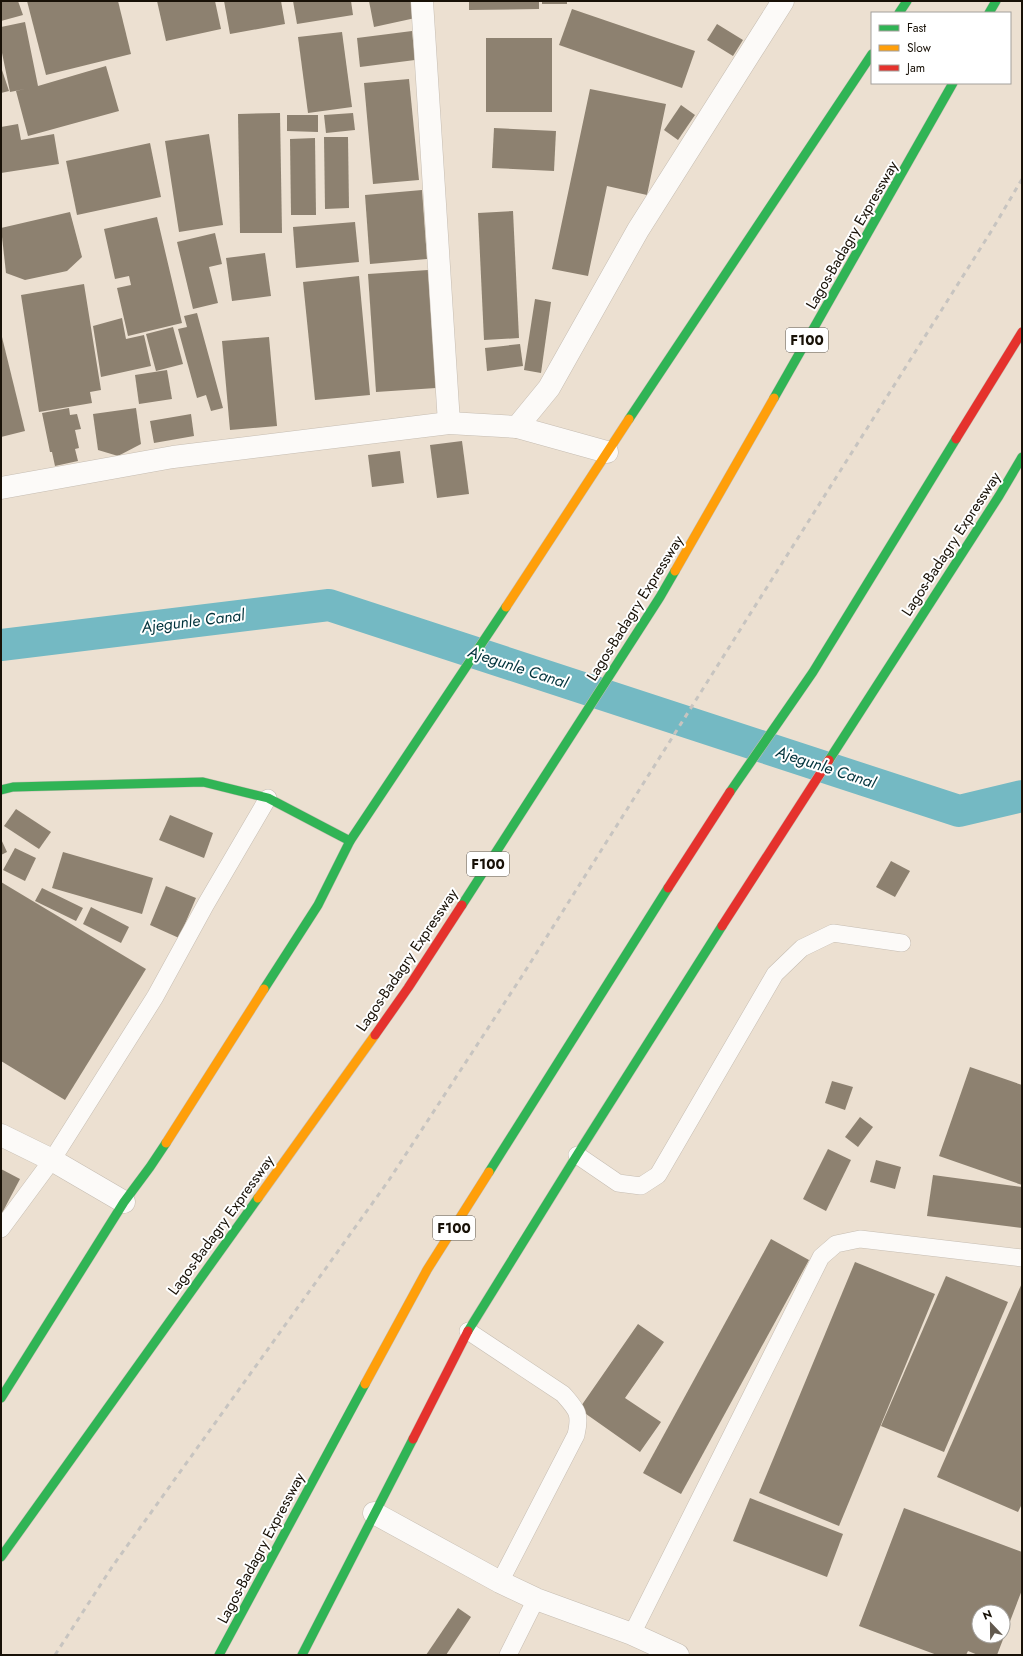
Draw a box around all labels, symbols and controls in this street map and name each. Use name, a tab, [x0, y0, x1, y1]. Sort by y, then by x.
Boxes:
legend	[871, 12, 1011, 84]
text: Fast	[907, 19, 926, 37]
text: Slow	[907, 39, 932, 57]
text: Jam	[905, 59, 925, 77]
street label: Lagos-Badagry Expressway	[800, 156, 904, 313]
road number: F100	[786, 328, 828, 352]
street label: Lagos-Badagry Expressway	[896, 467, 1006, 621]
street label: Lagos-Badagry Expressway	[581, 531, 689, 685]
water label: Ajegunle Canal	[139, 603, 247, 639]
water label: Ajegunle Canal	[464, 640, 572, 694]
water label: Ajegunle Canal	[772, 740, 880, 794]
road number: F100	[467, 852, 509, 876]
street label: Lagos-Badagry Expressway	[351, 884, 463, 1036]
street label: Lagos-Badagry Expressway	[163, 1150, 280, 1300]
road number: F100	[433, 1216, 475, 1240]
street label: Lagos-Badagry Expressway	[212, 1468, 310, 1627]
north arrow	[971, 1604, 1011, 1644]
text: N	[980, 1606, 994, 1624]

